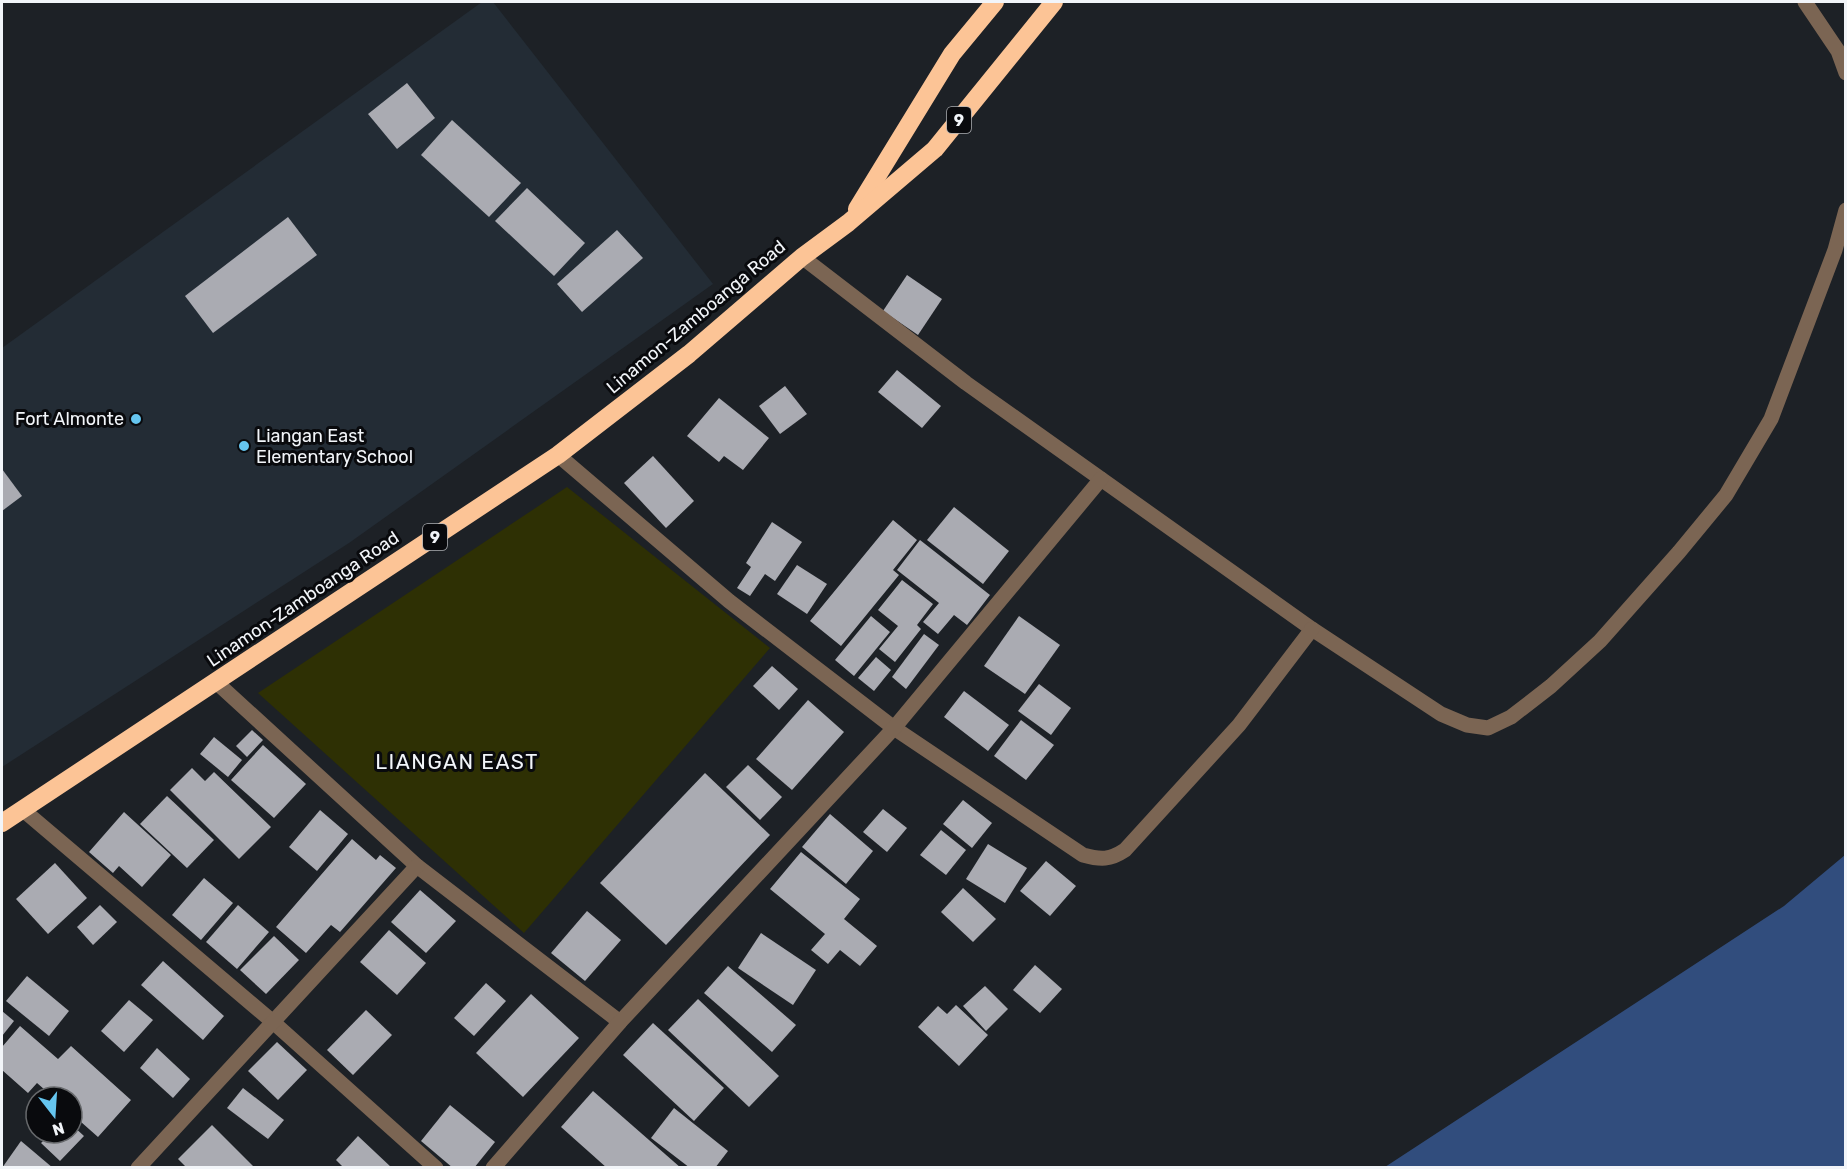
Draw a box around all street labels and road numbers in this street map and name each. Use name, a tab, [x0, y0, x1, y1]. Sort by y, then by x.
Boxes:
road number: 9	[947, 107, 971, 133]
street label: Linamon-Zamboanga Road	[602, 236, 790, 398]
road number: 9	[423, 524, 447, 550]
street label: Linamon-Zamboanga Road	[203, 526, 403, 672]

